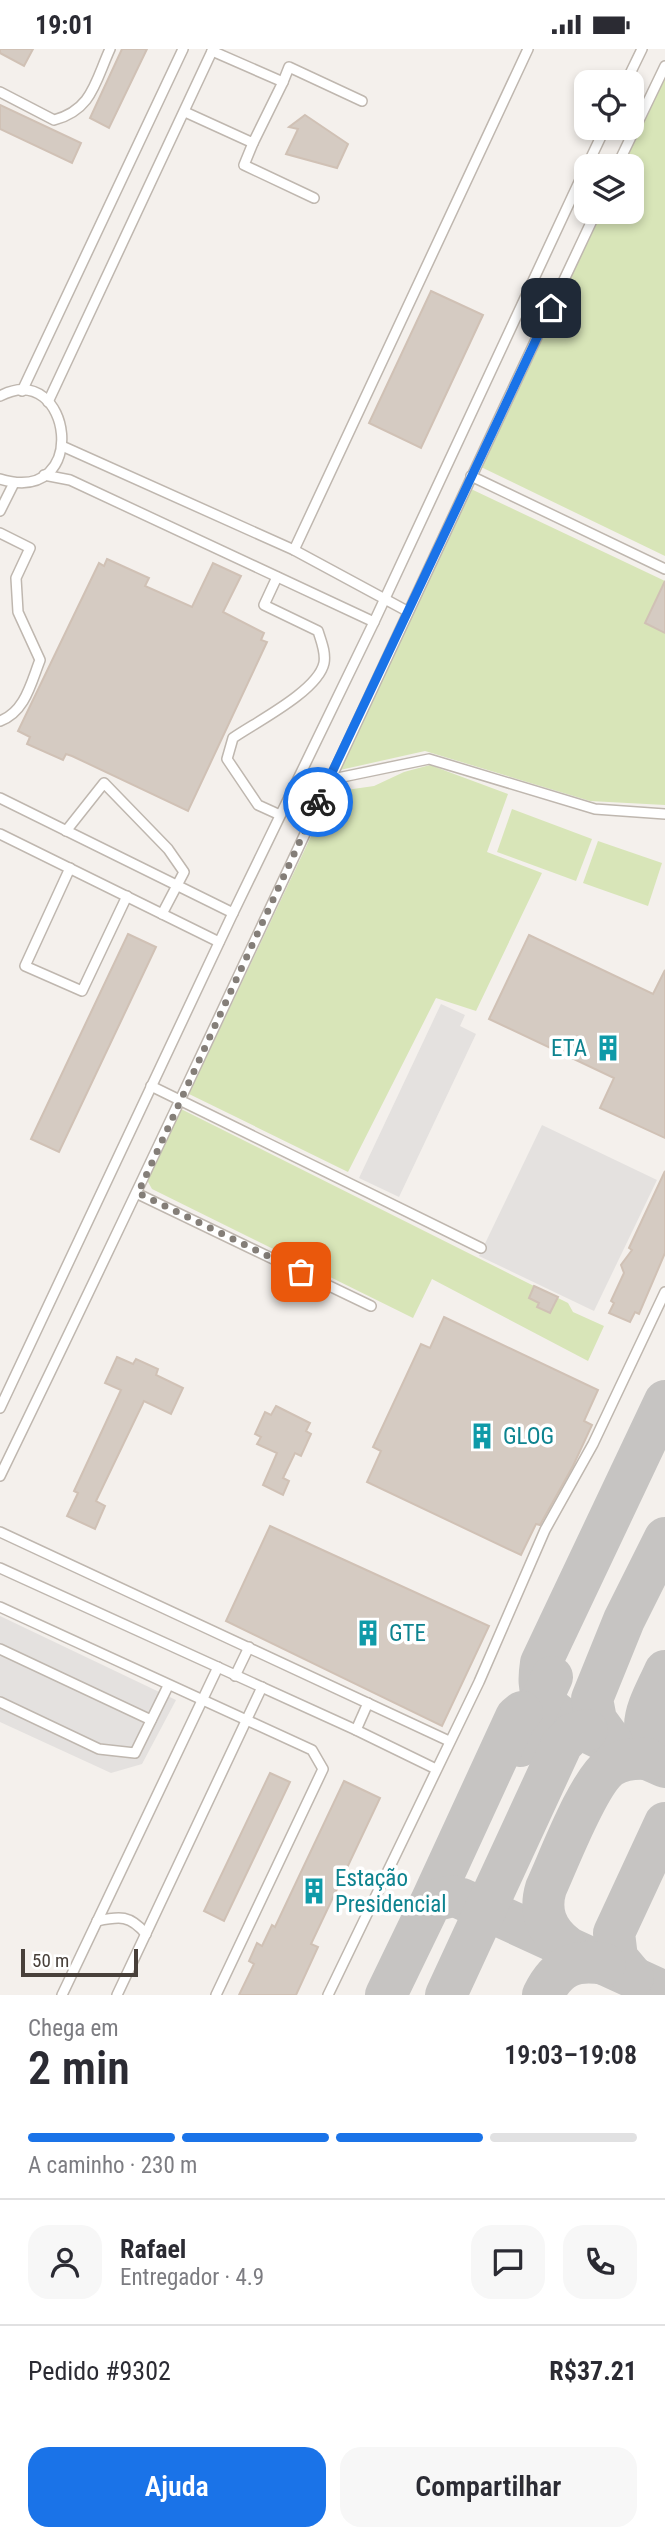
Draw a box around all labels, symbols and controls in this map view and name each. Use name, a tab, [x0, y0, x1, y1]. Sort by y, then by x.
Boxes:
text: 19:01	[35, 10, 95, 40]
map controls	[574, 70, 644, 224]
button: locate	[574, 70, 644, 140]
button: layers	[574, 154, 644, 224]
pin	[521, 278, 581, 338]
icon: home	[532, 289, 570, 327]
courier	[283, 767, 353, 837]
icon: bike	[299, 783, 337, 821]
building icon: ETA	[593, 1033, 623, 1063]
place label: ETA	[551, 1035, 587, 1062]
pin	[271, 1242, 331, 1302]
icon: bag	[282, 1253, 320, 1291]
building icon: GLOG	[467, 1421, 497, 1451]
place label: GLOG	[503, 1423, 554, 1450]
building icon: GTE	[353, 1618, 383, 1648]
place label: GTE	[389, 1620, 426, 1647]
place label: Estação Presidencial	[335, 1865, 447, 1918]
building icon: Estação Presidencial	[299, 1876, 329, 1906]
scale bar	[21, 1946, 138, 1978]
text: 50 m	[32, 1949, 69, 1972]
text: Chega em	[28, 2015, 119, 2042]
text: 19:03–19:08	[504, 2040, 637, 2070]
text: 2 min	[28, 2041, 130, 2095]
text: A caminho · 230 m	[28, 2152, 197, 2179]
button: person	[28, 2225, 102, 2299]
button: chat	[471, 2225, 545, 2299]
button: phone	[563, 2225, 637, 2299]
text: Rafael	[120, 2234, 186, 2264]
text: Entregador · 4.9	[120, 2264, 264, 2291]
text: Pedido #9302	[28, 2356, 171, 2386]
text: R$37.21	[549, 2356, 637, 2386]
button: Ajuda	[28, 2447, 326, 2527]
button: Compartilhar	[340, 2447, 637, 2527]

